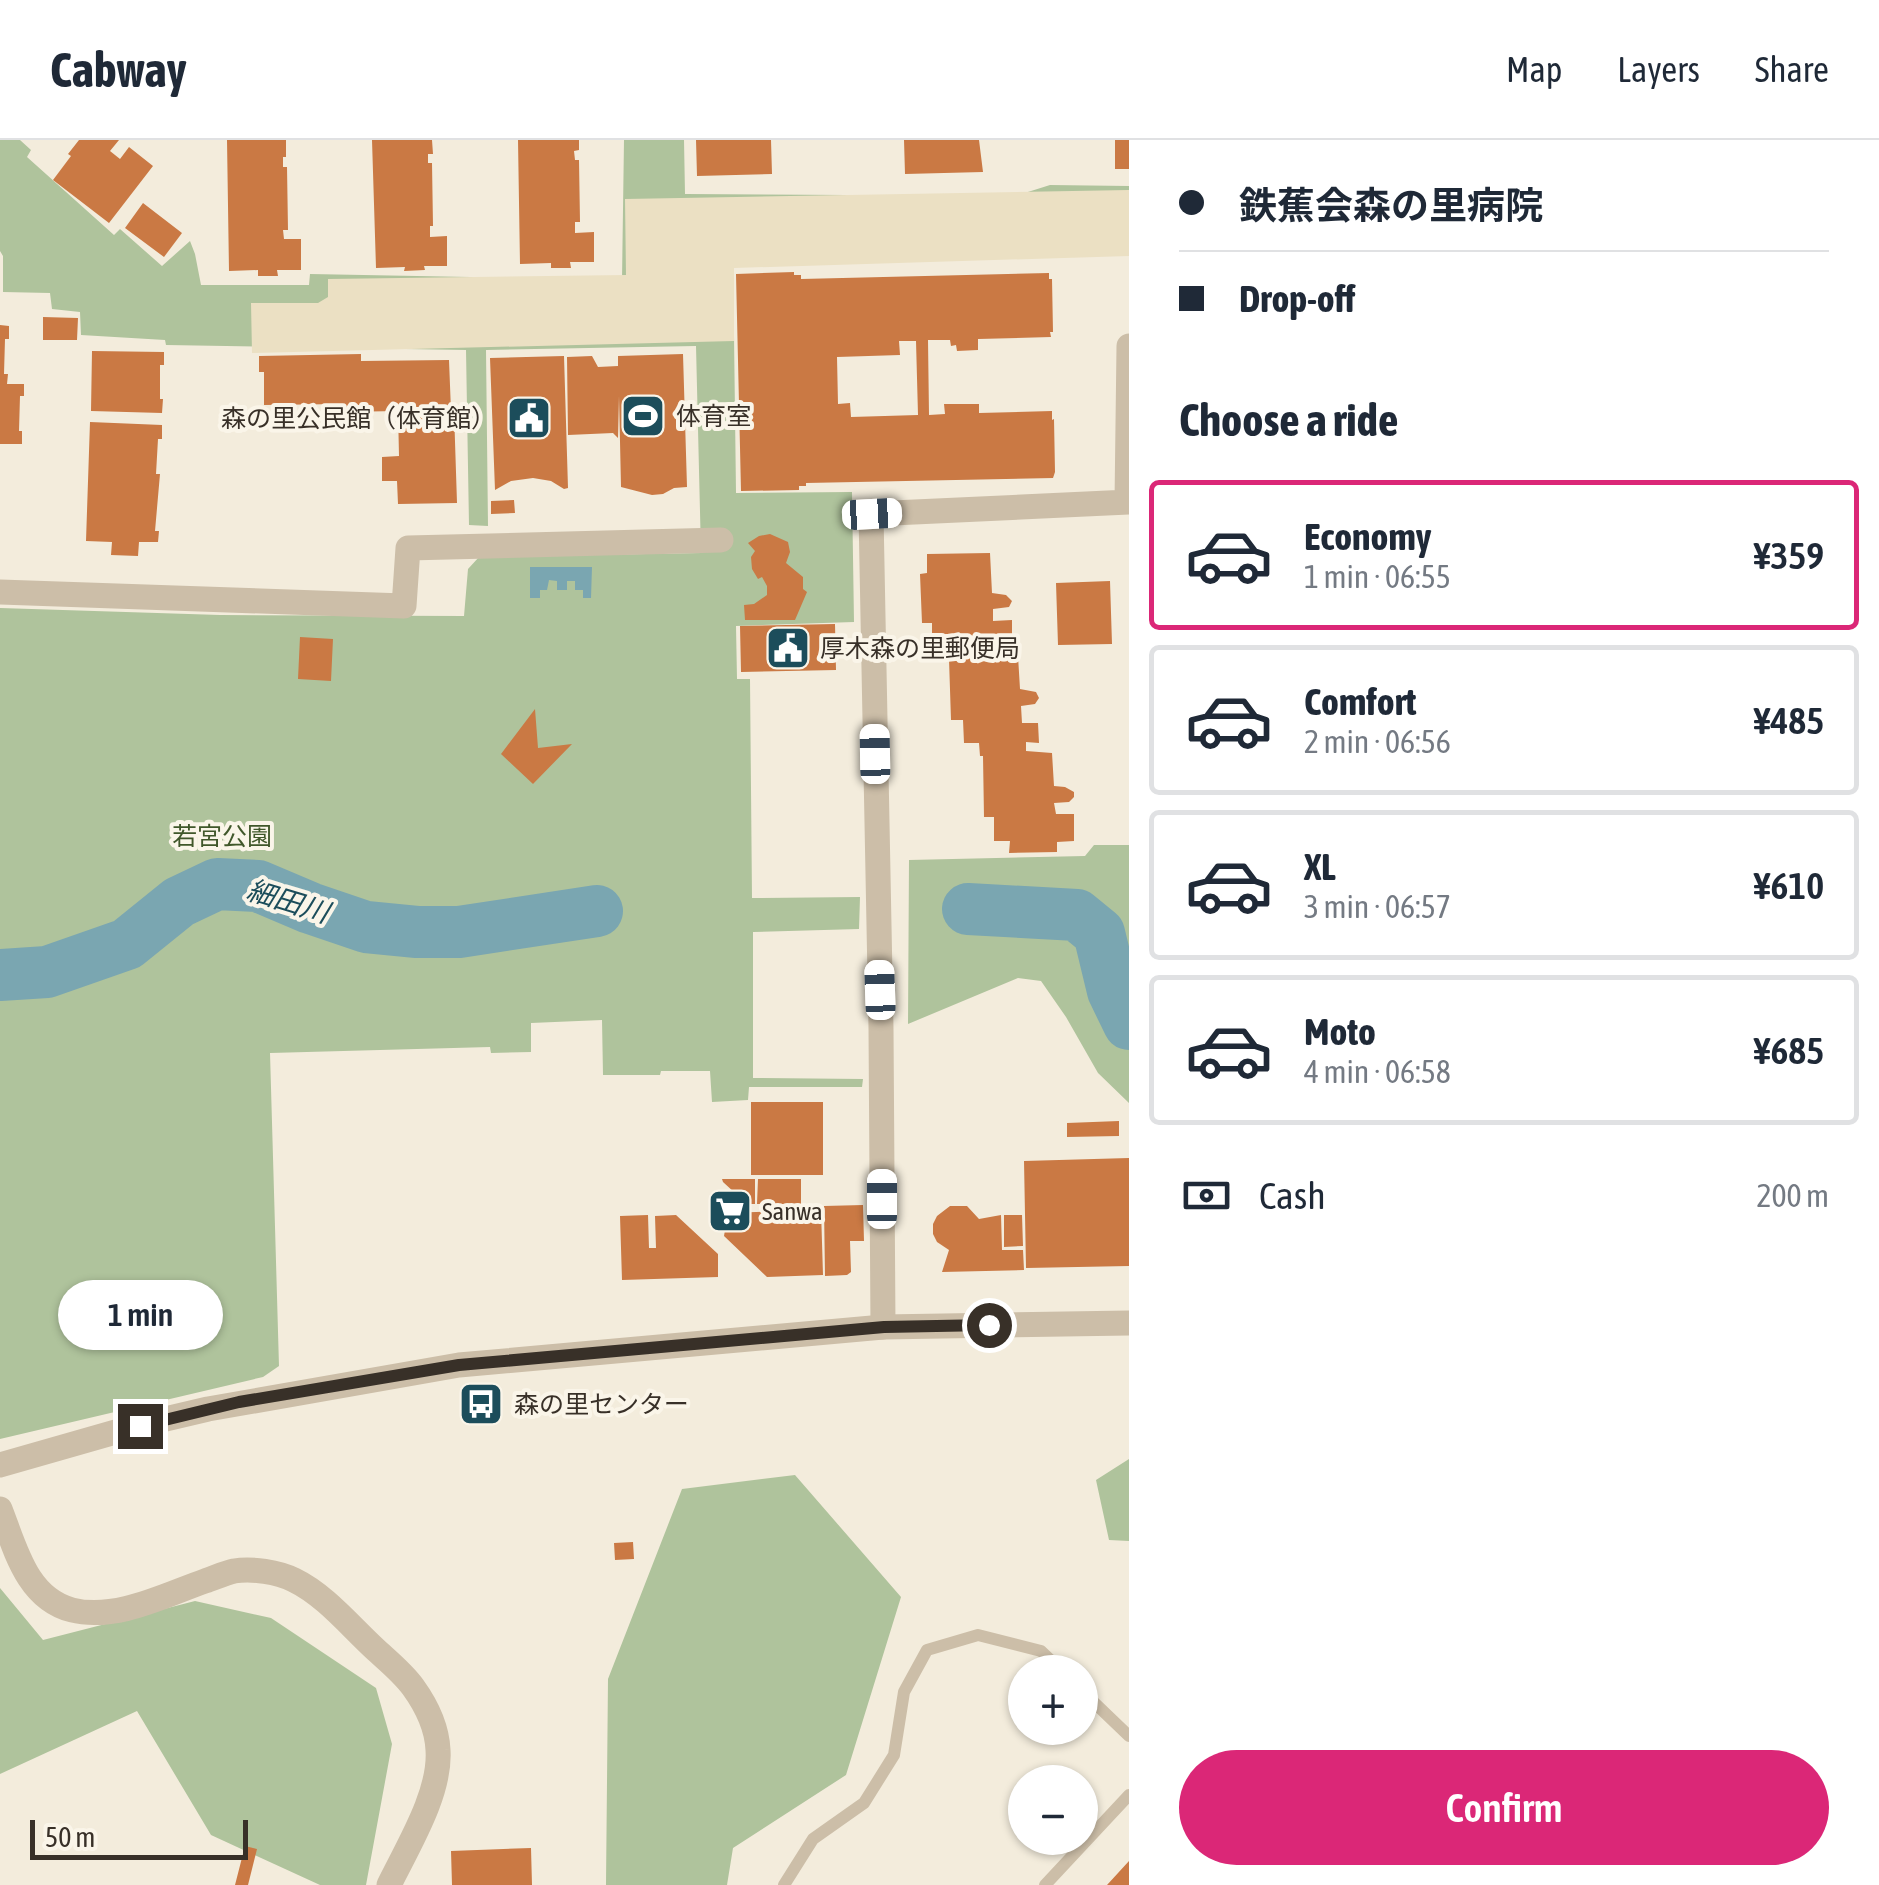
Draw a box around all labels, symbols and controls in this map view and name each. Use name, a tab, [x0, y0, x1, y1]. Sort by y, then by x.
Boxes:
text: Cabway	[50, 42, 186, 97]
text: Map	[1506, 49, 1562, 89]
text: Layers	[1617, 49, 1700, 89]
text: Share	[1755, 49, 1829, 89]
text: 鉄蕉会森の里病院	[1239, 184, 1543, 227]
text: Drop-off	[1239, 277, 1355, 320]
sports icon: 体育室	[620, 393, 666, 439]
text: Choose a ride	[1179, 394, 1398, 446]
public building icon: 森の里公民館（体育館）	[506, 395, 552, 441]
place label: 体育室	[676, 402, 751, 430]
place label: 森の里公民館（体育館）	[221, 404, 496, 432]
car	[841, 497, 903, 531]
icon: car	[1184, 510, 1274, 600]
text: Economy	[1304, 515, 1431, 558]
text: ¥359	[1754, 534, 1824, 577]
text: 1 min · 06:55	[1304, 558, 1451, 595]
public building icon: 厚木森の里郵便局	[765, 625, 811, 671]
place label: 厚木森の里郵便局	[820, 634, 1020, 662]
icon: car	[1184, 675, 1274, 765]
text: Comfort	[1304, 680, 1416, 723]
text: ¥485	[1754, 699, 1824, 742]
text: 2 min · 06:56	[1304, 723, 1451, 760]
car	[859, 724, 891, 784]
park label: 若宮公園	[172, 822, 272, 850]
icon: car	[1184, 840, 1274, 930]
text: XL	[1304, 845, 1336, 888]
text: ¥610	[1754, 864, 1824, 907]
water label: 細田川	[243, 873, 336, 929]
text: 3 min · 06:57	[1304, 888, 1451, 925]
car	[864, 959, 896, 1021]
icon: car	[1184, 1005, 1274, 1095]
text: Moto	[1304, 1010, 1376, 1053]
text: ¥685	[1754, 1029, 1824, 1072]
text: 4 min · 06:58	[1304, 1053, 1451, 1090]
icon: cash	[1179, 1168, 1234, 1223]
car	[867, 1169, 897, 1229]
text: Cash	[1259, 1174, 1326, 1217]
text: 200 m	[1756, 1177, 1829, 1214]
supermarket icon: Sanwa	[707, 1188, 753, 1234]
place label: Sanwa	[762, 1197, 823, 1225]
callout: 1 min	[58, 1281, 222, 1351]
text: 1 min	[108, 1296, 173, 1333]
route start	[967, 1303, 1012, 1348]
bus stop icon: 森の里センター	[458, 1381, 504, 1427]
place label: 森の里センター	[514, 1390, 689, 1418]
route end	[118, 1404, 163, 1449]
map controls	[1008, 1655, 1098, 1855]
button: +	[1008, 1655, 1098, 1745]
button: Confirm	[1179, 1750, 1829, 1865]
button: −	[1008, 1765, 1098, 1855]
scale bar	[30, 1815, 248, 1860]
text: 50 m	[45, 1821, 95, 1853]

